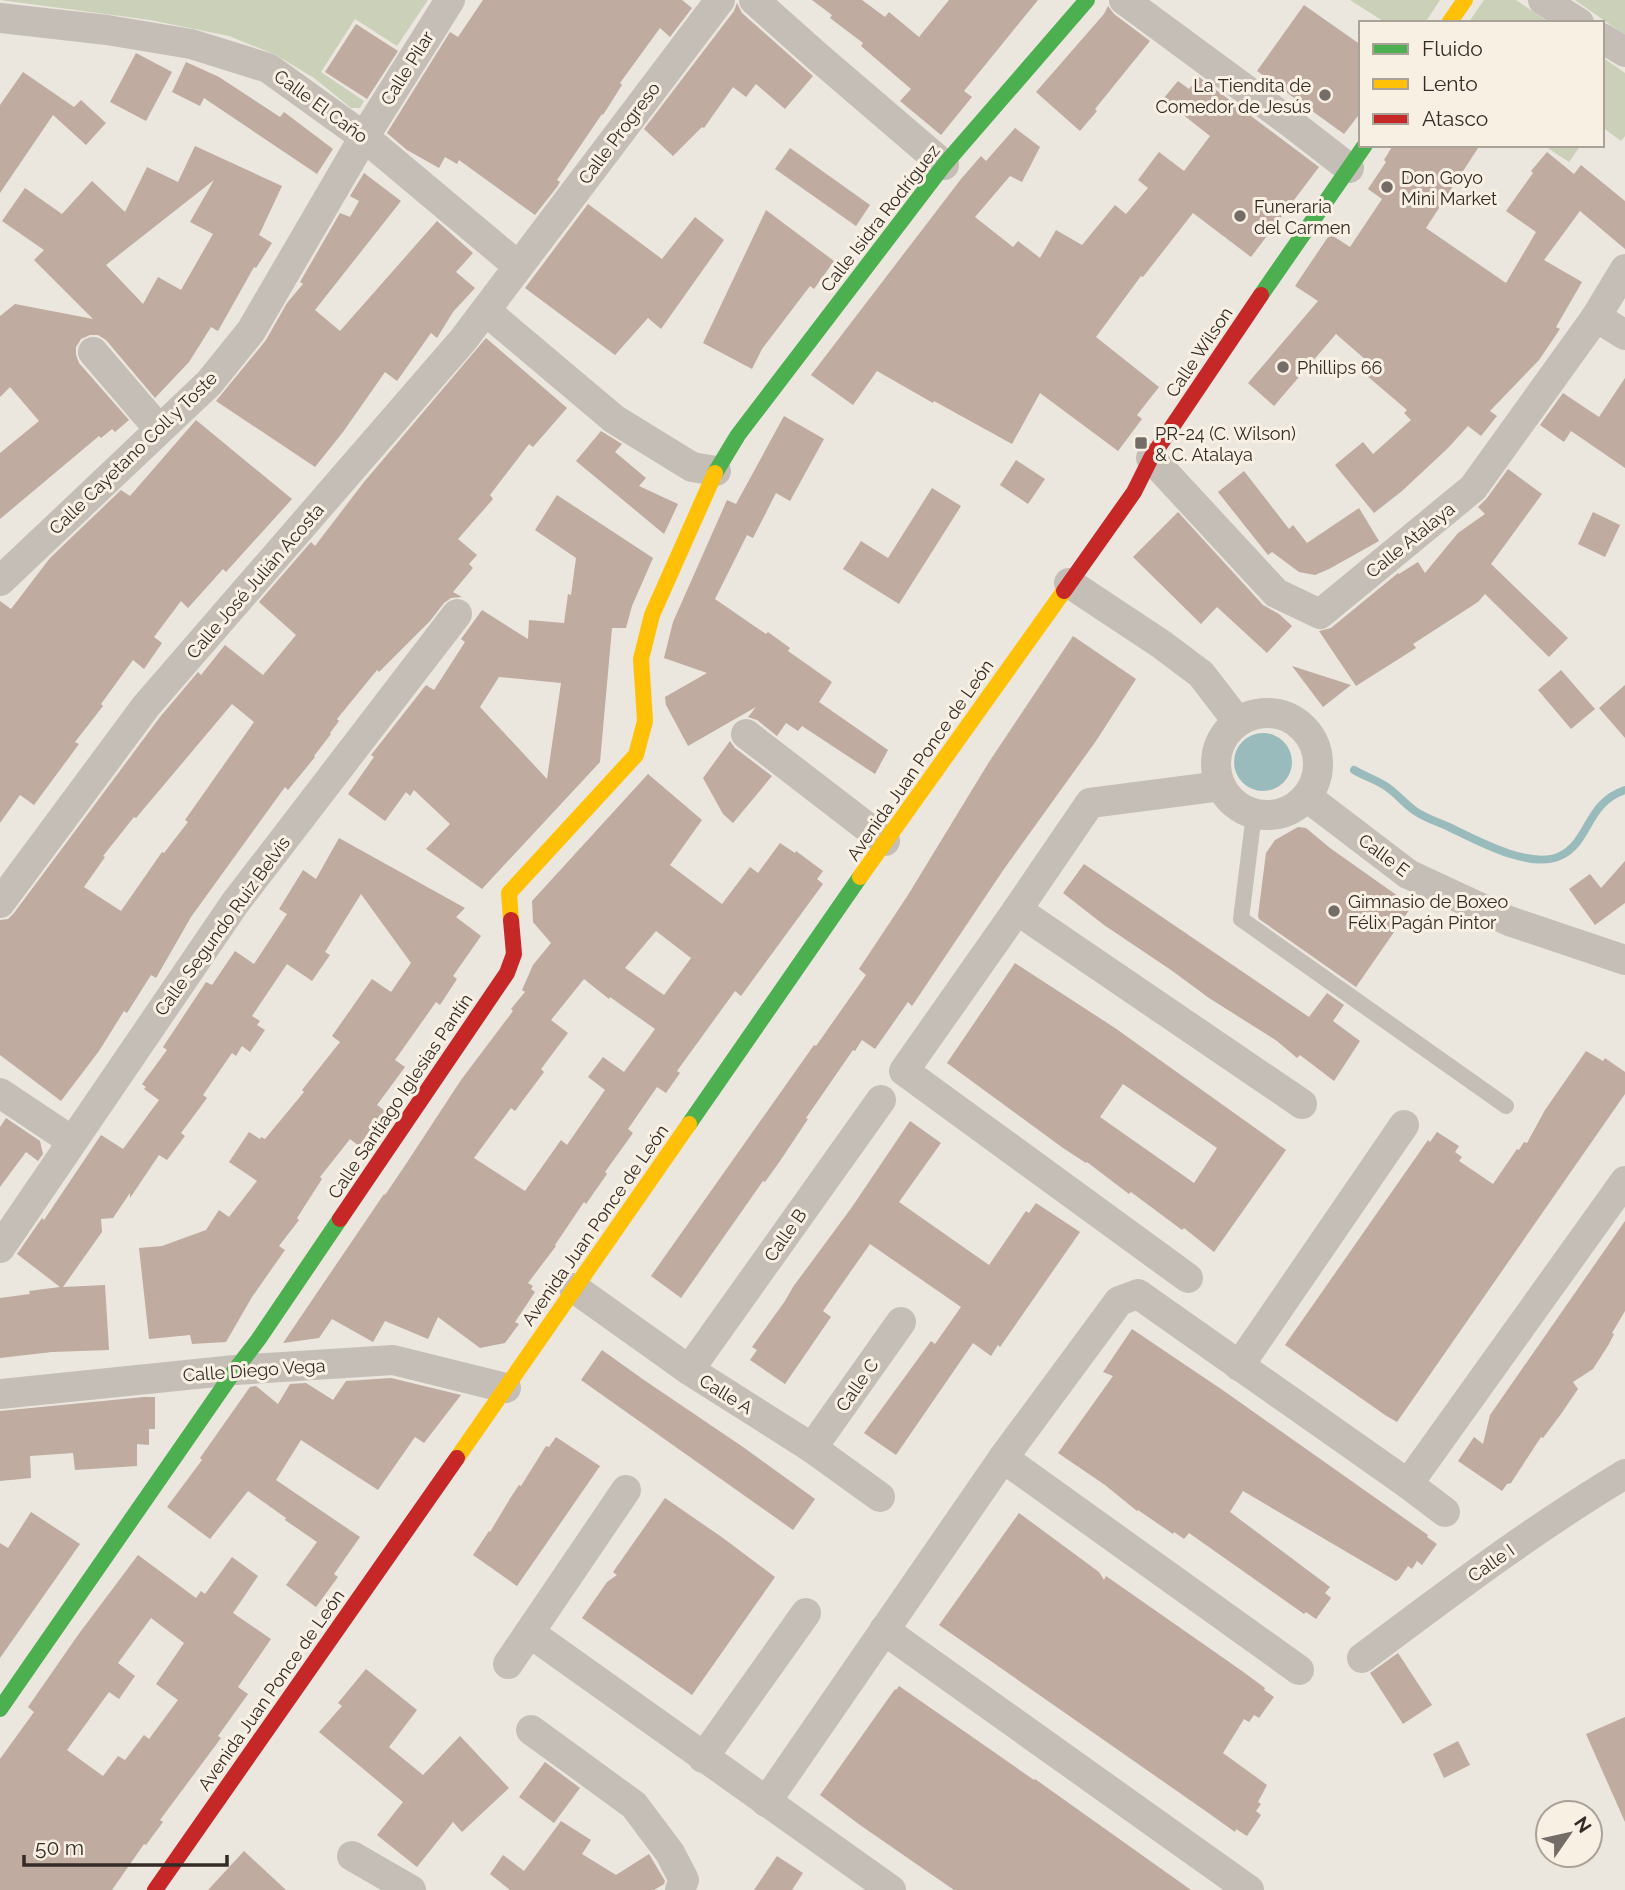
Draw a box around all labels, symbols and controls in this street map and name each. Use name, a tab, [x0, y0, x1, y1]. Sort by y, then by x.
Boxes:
legend	[1359, 21, 1604, 147]
street label: Calle Pilar	[376, 27, 438, 109]
text: Fluido	[1422, 36, 1483, 61]
street label: Calle El Caño	[270, 65, 372, 147]
text: Lento	[1422, 71, 1478, 96]
place label: La Tiendita de Comedor de Jesús	[1155, 75, 1311, 117]
street label: Calle Progreso	[574, 78, 664, 188]
marker: La Tiendita de Comedor de Jesús	[1317, 87, 1333, 103]
text: Atasco	[1422, 106, 1488, 131]
street label: Calle Isidra Rodríguez	[816, 140, 944, 296]
place label: Don Goyo Mini Market	[1401, 167, 1497, 209]
marker: Don Goyo Mini Market	[1379, 179, 1395, 195]
place label: Funeraria del Carmen	[1254, 196, 1351, 238]
marker: Funeraria del Carmen	[1232, 208, 1248, 224]
street label: Calle Wilson	[1161, 303, 1237, 401]
place label: Phillips 66	[1297, 357, 1383, 378]
marker: Phillips 66	[1275, 359, 1291, 375]
street label: Calle Cayetano Coll y Toste	[45, 367, 222, 539]
place label: PR-24 (C. Wilson) & C. Atalaya	[1155, 423, 1296, 465]
marker: PR-24 (C. Wilson) & C. Atalaya	[1133, 435, 1149, 451]
street label: Calle Atalaya	[1361, 498, 1459, 582]
street label: Calle José Julián Acosta	[182, 499, 328, 663]
street label: Avenida Juan Ponce de León	[842, 655, 998, 865]
street label: Calle E	[1354, 829, 1414, 881]
street label: Calle Segundo Ruiz Belvis	[150, 832, 294, 1020]
place label: Gimnasio de Boxeo Félix Pagán Pintor	[1348, 891, 1508, 933]
marker: Gimnasio de Boxeo Félix Pagán Pintor	[1326, 903, 1342, 919]
street label: Calle Santiago Iglesias Pantín	[323, 989, 477, 1203]
street label: Avenida Juan Ponce de León	[517, 1120, 673, 1330]
street label: Calle B	[759, 1205, 811, 1265]
street label: Calle Diego Vega	[182, 1355, 326, 1385]
street label: Calle C	[831, 1355, 883, 1415]
street label: Calle A	[696, 1370, 756, 1418]
street label: Calle I	[1464, 1540, 1518, 1586]
street label: Avenida Juan Ponce de León	[193, 1585, 349, 1795]
north arrow	[1534, 1799, 1604, 1869]
text: N	[1570, 1812, 1596, 1837]
scale bar	[24, 1824, 228, 1868]
text: 50 m	[35, 1835, 84, 1860]

